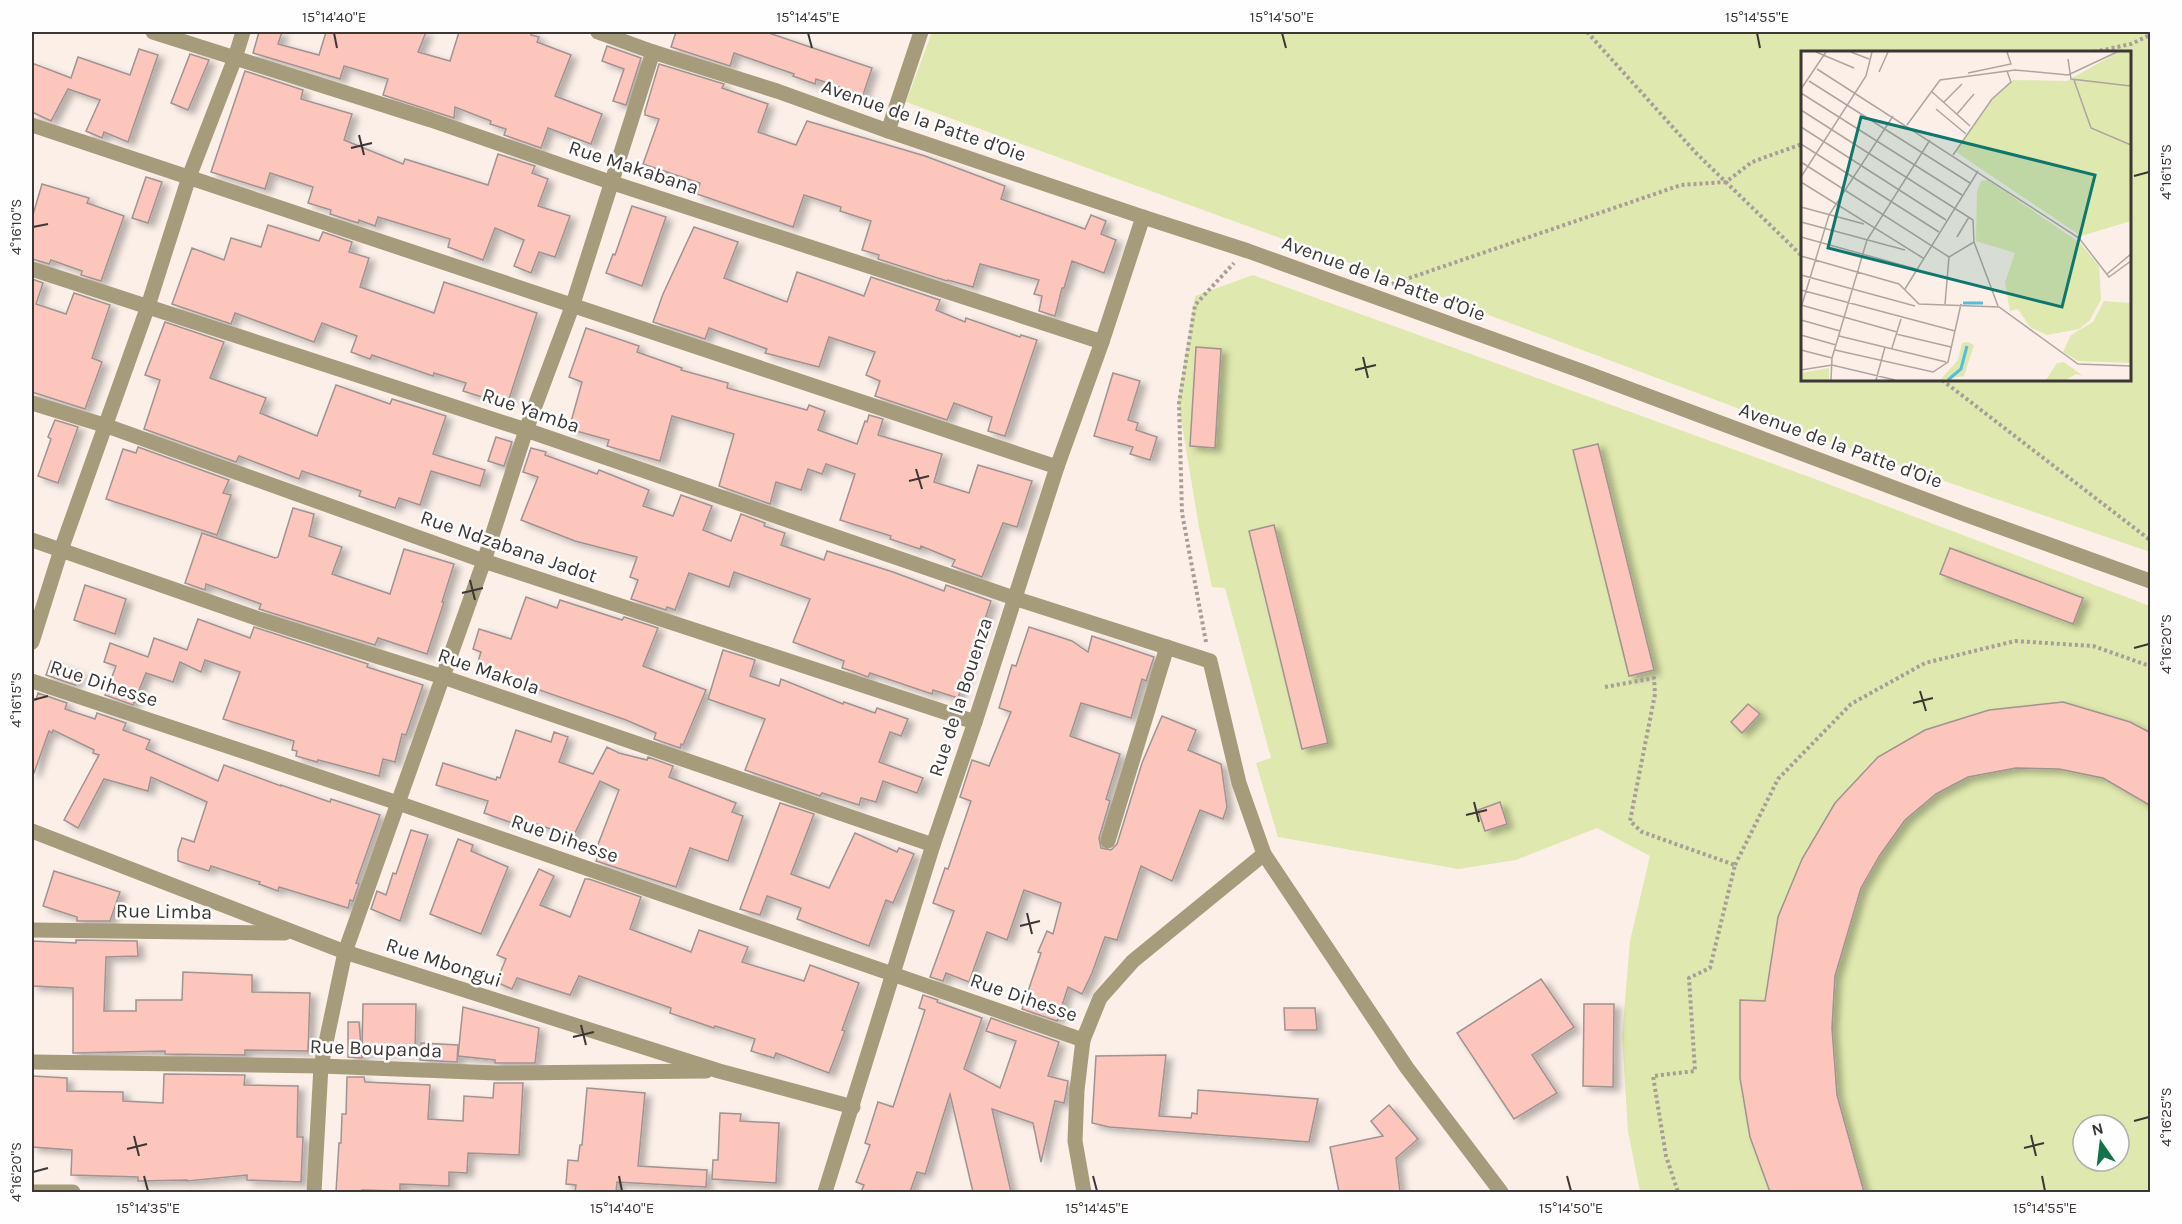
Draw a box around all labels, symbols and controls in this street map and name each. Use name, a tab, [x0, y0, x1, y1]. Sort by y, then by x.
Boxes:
text: 15°14'40"E	[302, 8, 366, 26]
text: 15°14'45"E	[776, 8, 840, 26]
text: 15°14'50"E	[1250, 8, 1314, 26]
text: 15°14'55"E	[1725, 8, 1789, 26]
inset map	[1801, 51, 2131, 381]
street label: Avenue de la Patte d'Oie	[819, 75, 1029, 166]
street label: Rue Makabana	[566, 136, 702, 199]
text: 4°16'15"S	[2157, 144, 2175, 200]
text: 4°16'10"S	[7, 199, 25, 255]
street label: Avenue de la Patte d'Oie	[1279, 231, 1489, 326]
street label: Rue Yamba	[479, 383, 583, 438]
street label: Avenue de la Patte d'Oie	[1736, 398, 1946, 493]
street label: Rue Ndzabana Jadot	[417, 505, 601, 588]
text: 4°16'20"S	[2157, 614, 2175, 674]
street label: Rue de la Bouenza	[924, 615, 997, 780]
street label: Rue Makola	[435, 643, 543, 700]
street label: Rue Dihesse	[47, 655, 161, 712]
text: 4°16'15"S	[7, 672, 25, 728]
street label: Rue Dihesse	[508, 809, 622, 868]
street label: Rue Limba	[116, 899, 212, 924]
street label: Rue Mbongui	[383, 933, 505, 992]
street label: Rue Dihesse	[967, 968, 1081, 1027]
street label: Rue Boupanda	[309, 1035, 443, 1062]
text: 4°16'25"S	[2157, 1087, 2175, 1147]
north arrow	[2071, 1113, 2131, 1173]
text: N	[2090, 1118, 2105, 1140]
text: 4°16'20"S	[7, 1142, 25, 1202]
text: 15°14'35"E	[116, 1199, 180, 1217]
text: 15°14'40"E	[590, 1199, 654, 1217]
text: 15°14'45"E	[1065, 1199, 1129, 1217]
text: 15°14'50"E	[1539, 1199, 1603, 1217]
text: 15°14'55"E	[2013, 1199, 2077, 1217]

